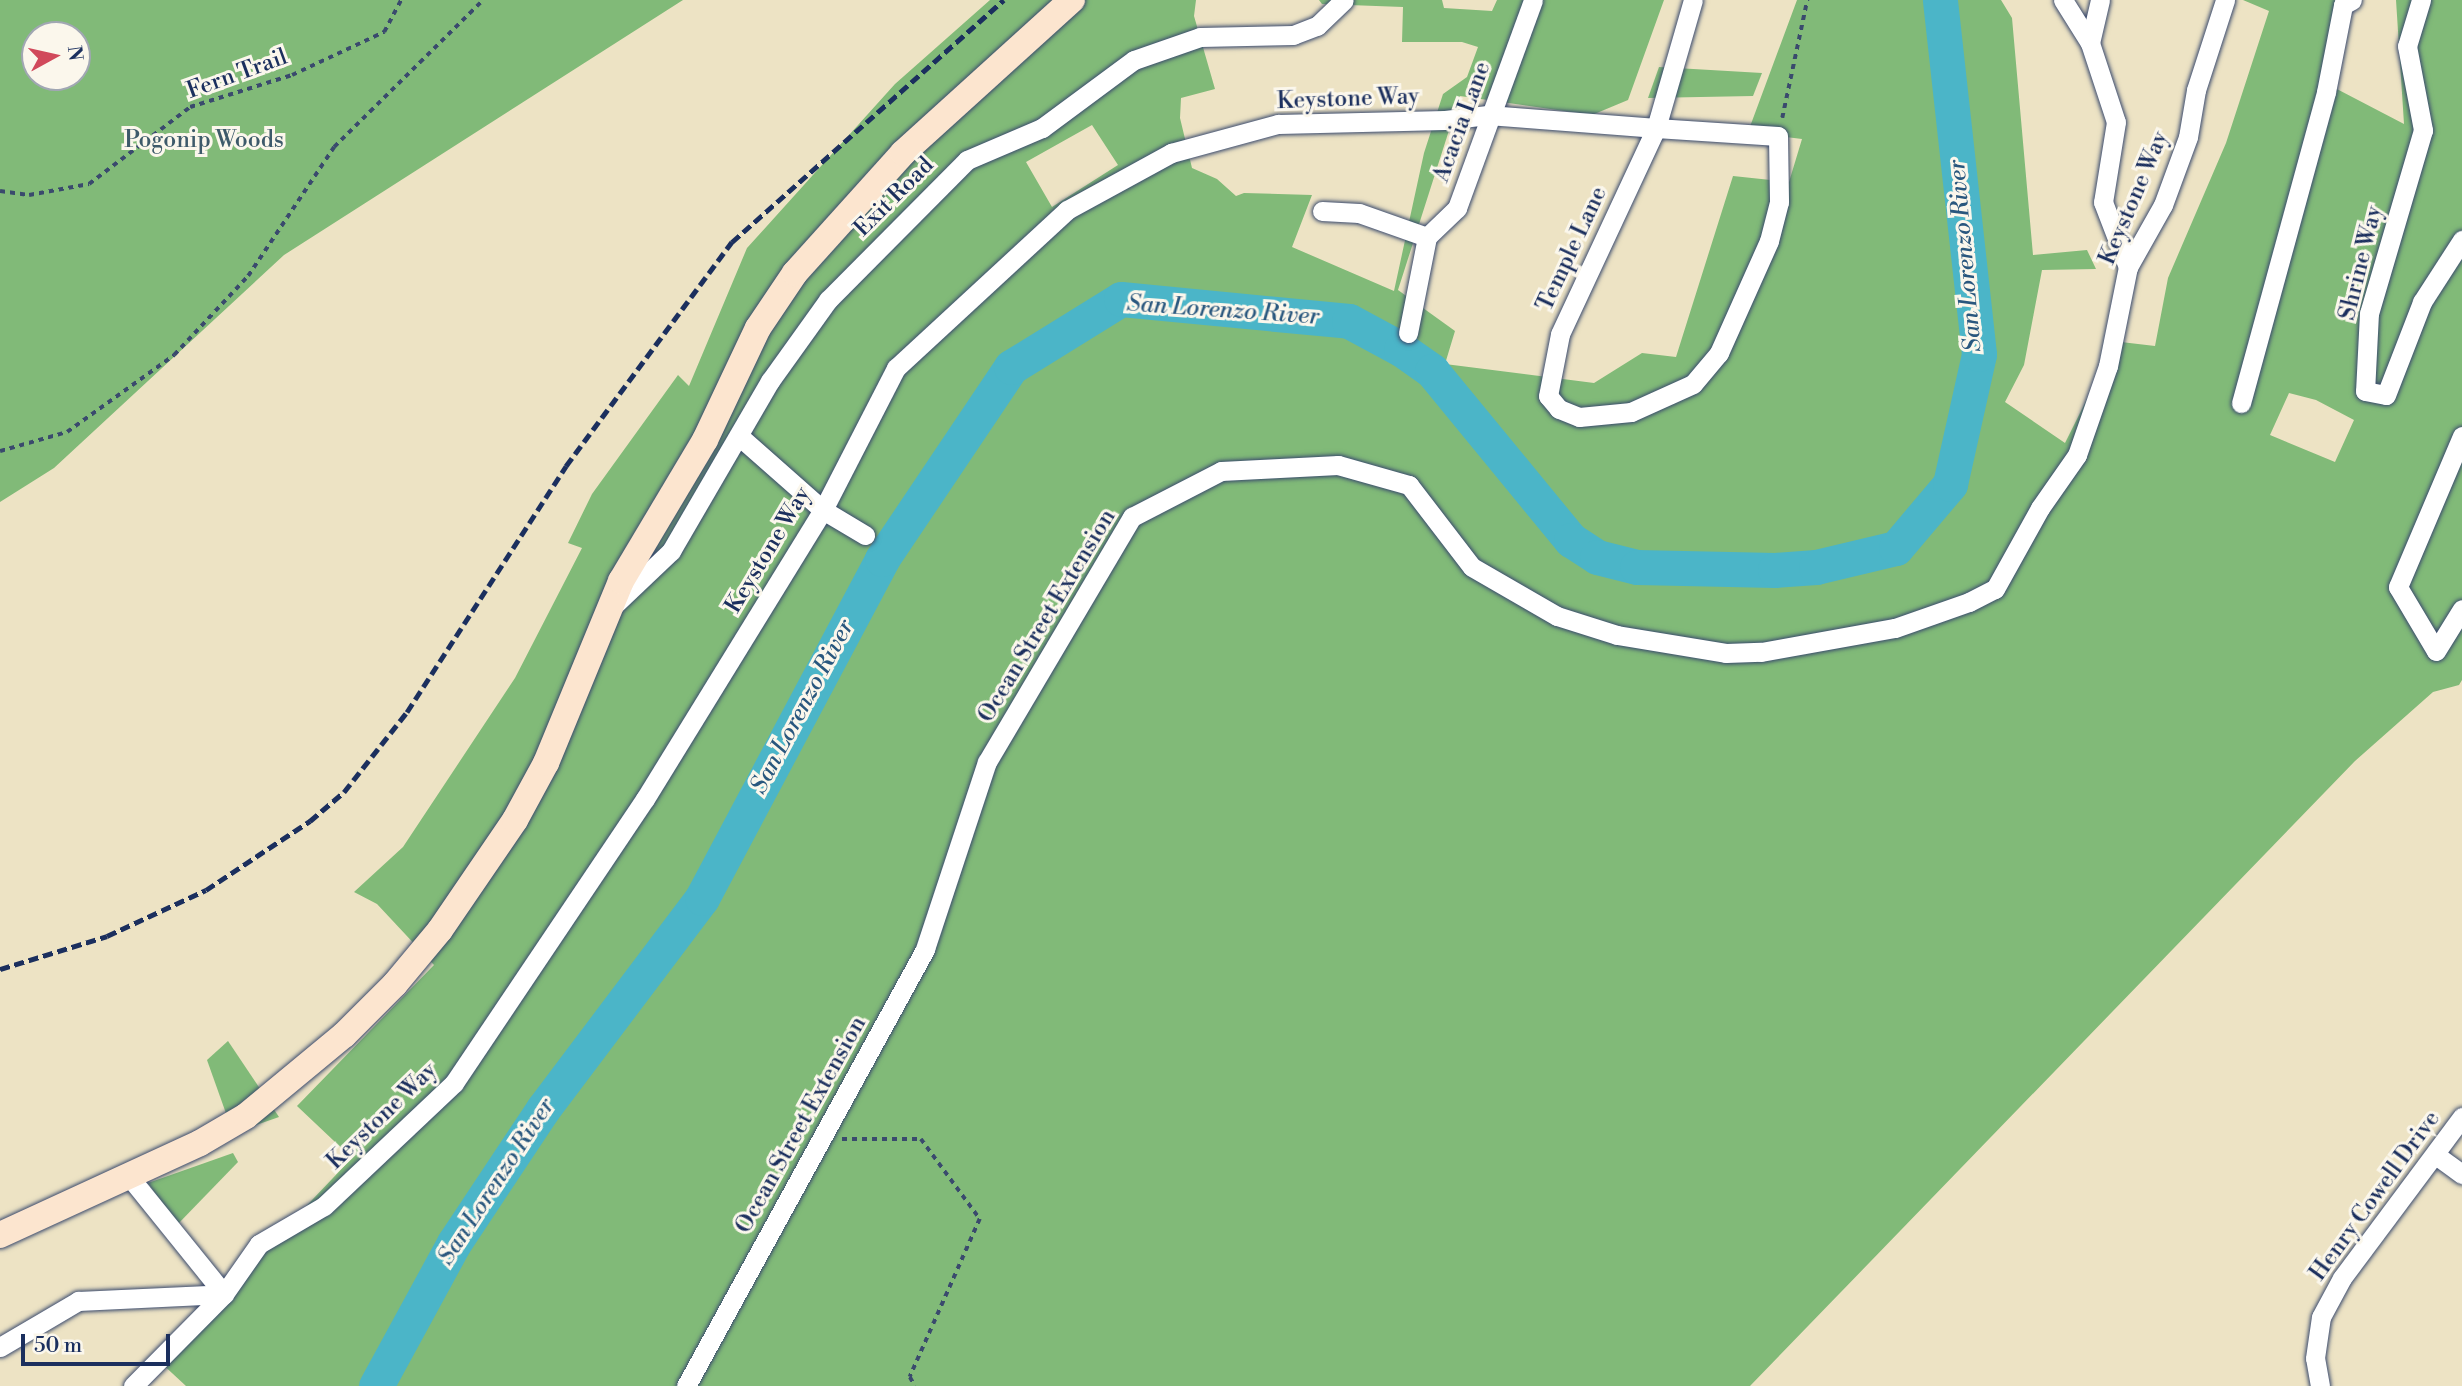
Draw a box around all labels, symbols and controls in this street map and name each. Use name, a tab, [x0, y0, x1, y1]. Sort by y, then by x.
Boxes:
north arrow	[21, 21, 91, 91]
street label: Fern Trail	[183, 43, 291, 105]
text: N	[62, 44, 88, 62]
street label: Acacia Lane	[1427, 58, 1497, 186]
street label: Keystone Way	[1276, 83, 1420, 115]
park label: Pogonip Woods	[124, 126, 284, 154]
street label: Keystone Way	[2093, 127, 2175, 269]
street label: Exit Road	[849, 152, 939, 242]
water label: San Lorenzo River	[1943, 159, 1989, 353]
street label: Temple Lane	[1531, 182, 1613, 316]
street label: Shrine Way	[2333, 203, 2389, 323]
water label: San Lorenzo River	[1126, 290, 1320, 332]
street label: Keystone Way	[719, 482, 817, 618]
street label: Ocean Street Extension	[972, 504, 1122, 728]
water label: San Lorenzo River	[745, 615, 861, 799]
street label: Ocean Street Extension	[730, 1012, 872, 1238]
street label: Keystone Way	[321, 1057, 443, 1175]
water label: San Lorenzo River	[432, 1093, 562, 1271]
street label: Henry Cowell Drive	[2304, 1106, 2446, 1286]
scale bar	[24, 1320, 173, 1364]
text: 50 m	[34, 1333, 82, 1359]

